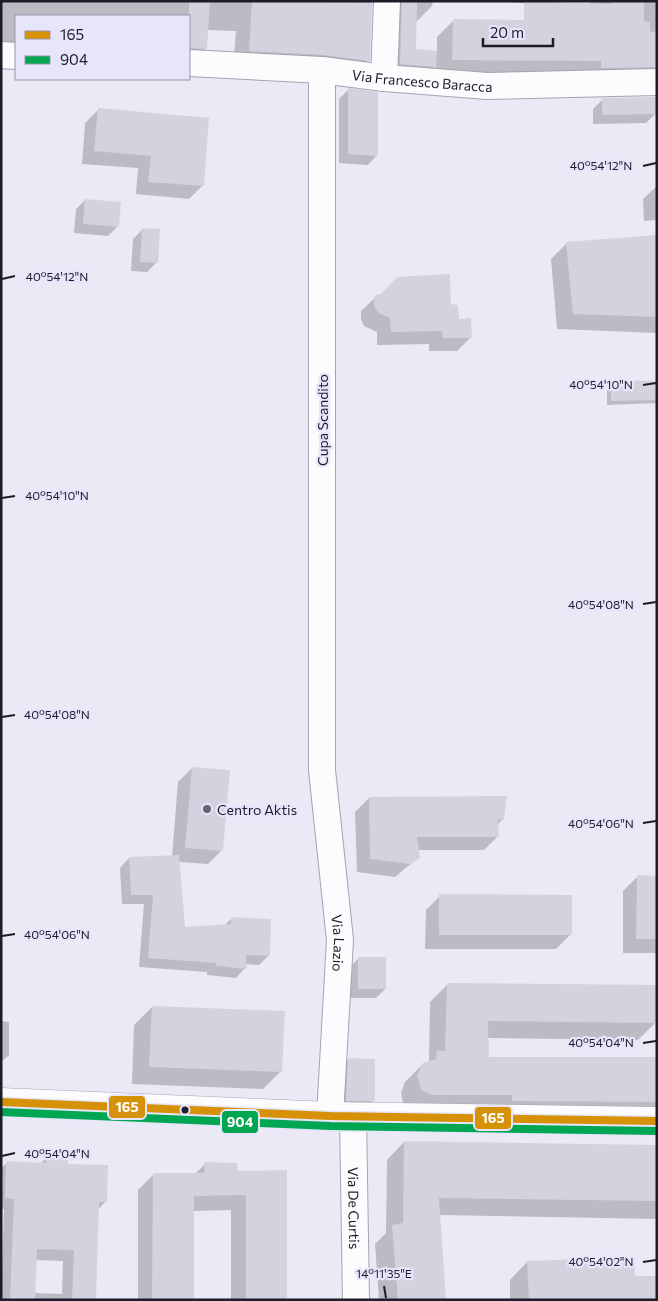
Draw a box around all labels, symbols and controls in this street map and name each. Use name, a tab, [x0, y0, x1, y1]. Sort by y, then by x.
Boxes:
legend	[15, 15, 190, 80]
scale bar	[483, 15, 553, 47]
text: 20 m	[490, 23, 524, 41]
text: 165	[60, 25, 84, 43]
text: 904	[60, 50, 88, 68]
street label: Via Francesco Baracca	[351, 65, 493, 95]
text: 40°54'12"N	[570, 158, 632, 172]
text: 40°54'12"N	[26, 269, 88, 283]
street label: Cupa Scandito	[314, 374, 331, 466]
text: 40°54'10"N	[569, 377, 633, 391]
text: 40°54'10"N	[25, 488, 89, 502]
text: 40°54'08"N	[568, 597, 634, 611]
text: 40°54'08"N	[24, 707, 90, 721]
place label: Centro Aktis	[217, 801, 297, 818]
marker: Centro Aktis	[201, 803, 213, 815]
text: 40°54'06"N	[568, 816, 634, 830]
street label: Via Lazio	[329, 914, 349, 972]
text: 40°54'06"N	[24, 927, 90, 941]
text: 40°54'04"N	[568, 1035, 634, 1049]
line badge: 165	[108, 1095, 146, 1119]
text: 165	[115, 1098, 139, 1115]
unlabelled marker	[180, 1105, 190, 1115]
line badge: 165	[474, 1106, 512, 1130]
text: 165	[481, 1109, 505, 1126]
line badge: 904	[221, 1110, 259, 1134]
text: 904	[227, 1113, 254, 1130]
text: 40°54'04"N	[24, 1146, 90, 1160]
street label: Via De Curtis	[345, 1167, 364, 1249]
text: 40°54'02"N	[568, 1254, 634, 1268]
text: 14°11'35"E	[356, 1266, 412, 1280]

